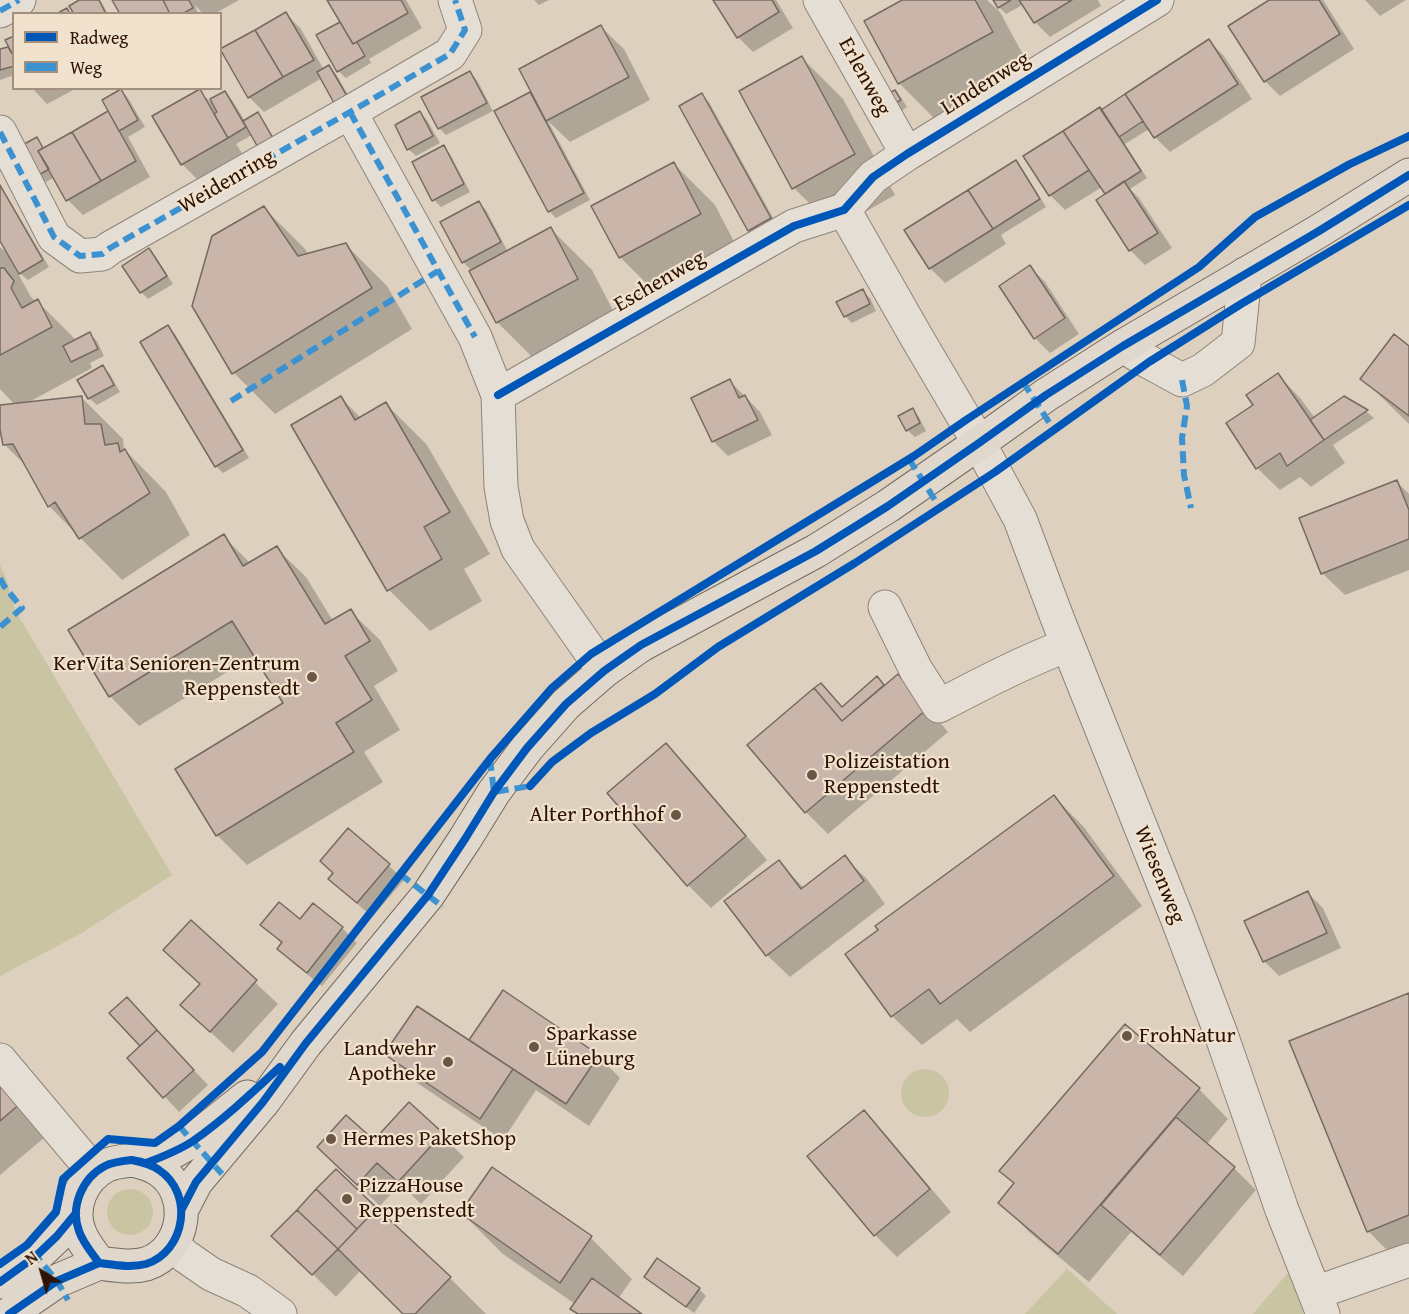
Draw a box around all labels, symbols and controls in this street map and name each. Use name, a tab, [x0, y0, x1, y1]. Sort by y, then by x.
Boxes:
legend	[12, 12, 222, 90]
text: Radweg	[70, 24, 128, 51]
street label: Erlenweg	[832, 33, 896, 121]
street label: Lindenweg	[937, 46, 1035, 122]
text: Weg	[70, 54, 102, 81]
street label: Weidenring	[174, 144, 280, 220]
street label: Eschenweg	[610, 245, 710, 319]
place label: KerVita Senioren-Zentrum Reppenstedt	[53, 651, 300, 702]
marker: KerVita Senioren-Zentrum Reppenstedt	[305, 670, 319, 684]
place label: Polizeistation Reppenstedt	[824, 749, 950, 800]
marker: Polizeistation Reppenstedt	[805, 768, 819, 782]
place label: Alter Porthhof	[530, 802, 664, 828]
marker: Alter Porthhof	[669, 808, 683, 822]
street label: Wiesenweg	[1127, 822, 1191, 928]
place label: Sparkasse Lüneburg	[546, 1021, 637, 1072]
place label: FrohNatur	[1139, 1023, 1236, 1049]
marker: FrohNatur	[1120, 1029, 1134, 1043]
place label: Landwehr Apotheke	[344, 1036, 436, 1088]
marker: Sparkasse Lüneburg	[527, 1040, 541, 1054]
marker: Landwehr Apotheke	[441, 1055, 455, 1069]
place label: Hermes PaketShop	[343, 1126, 516, 1152]
marker: Hermes PaketShop	[324, 1132, 338, 1146]
place label: PizzaHouse Reppenstedt	[359, 1173, 475, 1224]
marker: PizzaHouse Reppenstedt	[340, 1192, 354, 1206]
north arrow	[12, 1242, 72, 1302]
text: N	[20, 1245, 43, 1270]

